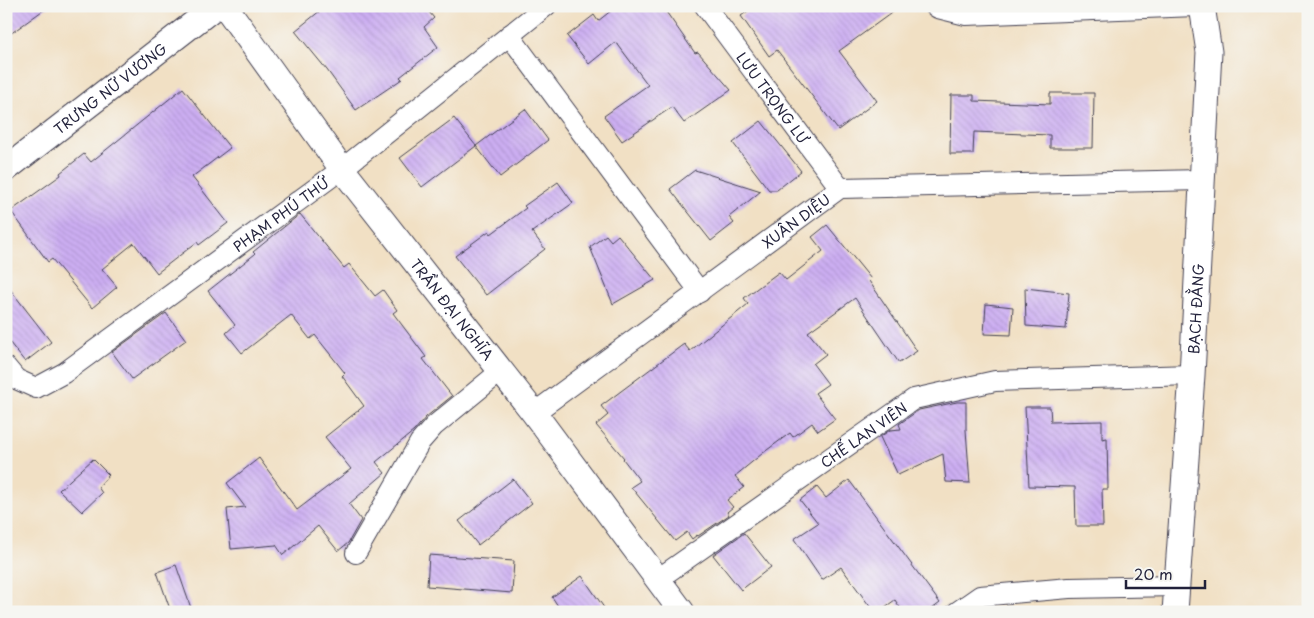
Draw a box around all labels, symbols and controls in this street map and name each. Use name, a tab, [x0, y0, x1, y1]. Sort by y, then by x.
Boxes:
street label: TRƯNG NỮ VƯƠNG	[49, 37, 171, 139]
street label: LƯU TRỌNG LƯ	[732, 47, 815, 149]
street label: PHẠM PHÚ THỨ	[228, 171, 334, 256]
street label: XUÂN DIỆU	[757, 188, 834, 253]
street label: TRẦN ĐẠI NGHĨA	[406, 254, 499, 364]
street label: BẠCH ĐẰNG	[1183, 263, 1208, 355]
street label: CHẾ LAN VIÊN	[816, 397, 911, 472]
scale bar	[1126, 558, 1205, 590]
text: 20 m	[1134, 562, 1173, 585]

